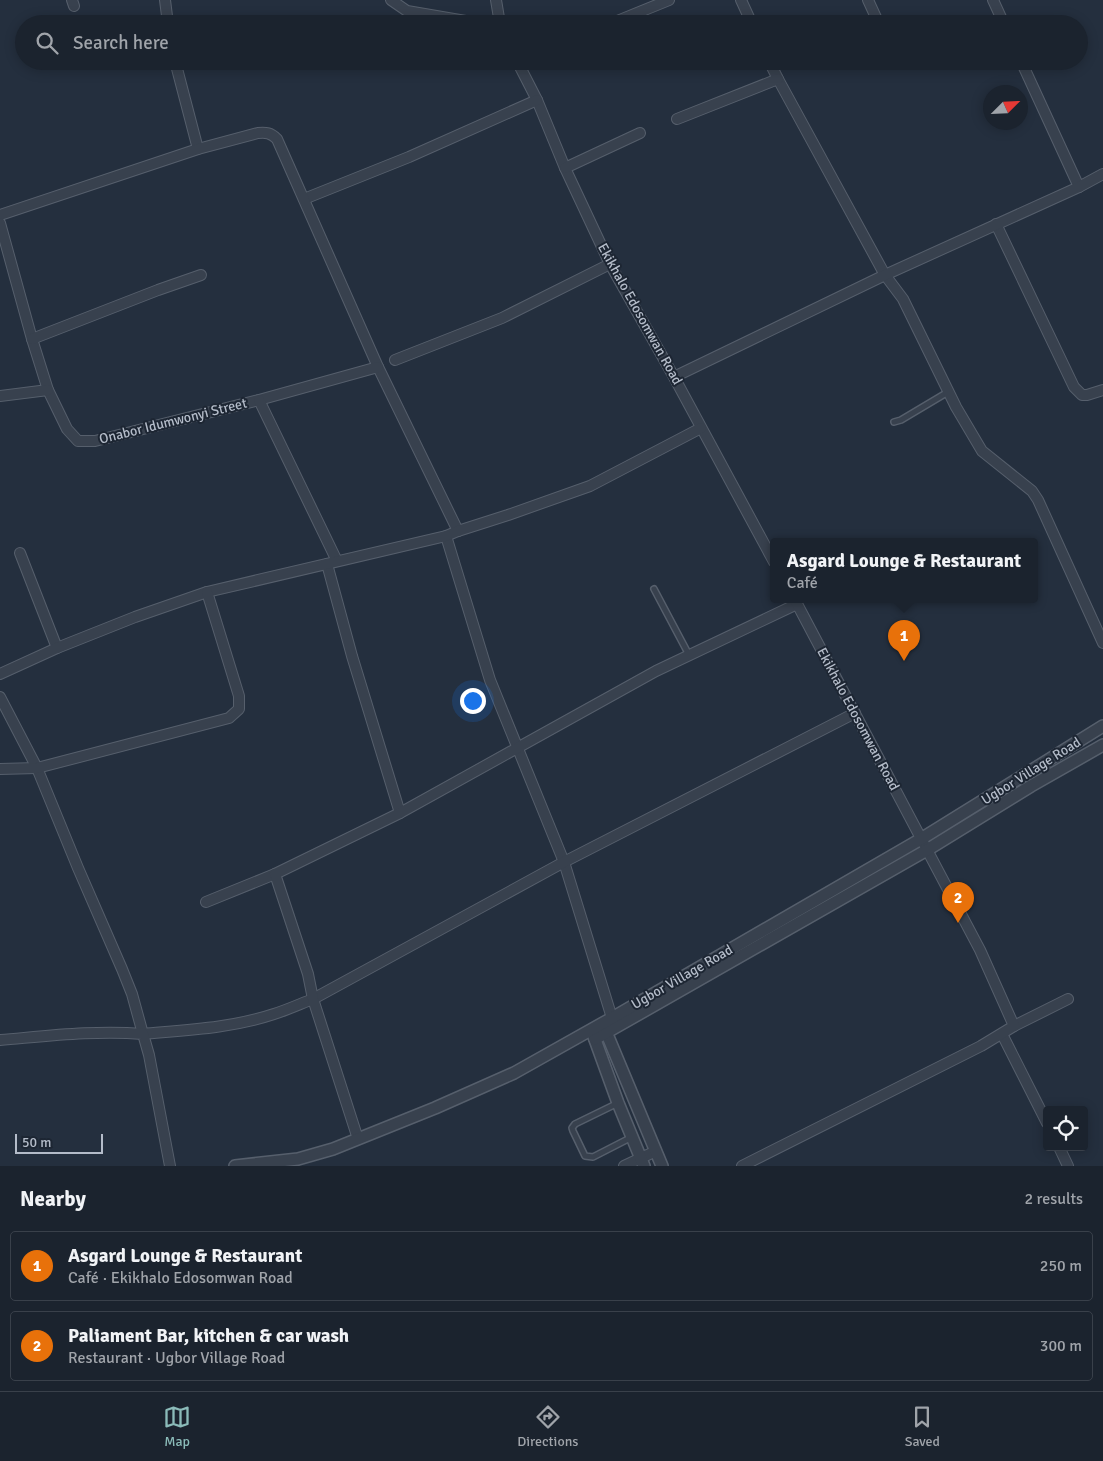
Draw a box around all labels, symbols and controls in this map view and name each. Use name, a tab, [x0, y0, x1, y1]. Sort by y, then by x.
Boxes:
search box	[15, 15, 1088, 70]
icon: search	[33, 29, 61, 57]
text: Search here	[73, 31, 169, 55]
north arrow	[983, 85, 1028, 130]
street label: Ekikhalo Edosomwan Road	[594, 240, 686, 388]
street label: Onabor Idumwonyi Street	[97, 394, 249, 448]
popup	[770, 538, 1038, 603]
text: Asgard Lounge & Restaurant	[787, 549, 1021, 573]
text: Café	[787, 573, 818, 593]
pin: 1	[888, 620, 920, 661]
street label: Ekikhalo Edosomwan Road	[813, 645, 903, 793]
your location	[460, 688, 486, 714]
street label: Ugbor Village Road	[978, 734, 1084, 808]
pin: 2	[942, 882, 974, 923]
street label: Ugbor Village Road	[628, 941, 736, 1013]
map controls	[1043, 1106, 1088, 1151]
button: locate	[1043, 1106, 1088, 1151]
scale bar	[15, 1131, 102, 1154]
text: 50 m	[22, 1134, 51, 1151]
text: Nearby	[20, 1186, 86, 1212]
text: 2 results	[1024, 1189, 1083, 1209]
text: Asgard Lounge & Restaurant	[68, 1244, 302, 1268]
text: 1	[33, 1256, 41, 1276]
text: 250 m	[1040, 1256, 1082, 1276]
text: Café · Ekikhalo Edosomwan Road	[68, 1268, 293, 1288]
text: Paliament Bar, kitchen & car wash	[68, 1324, 349, 1348]
text: 2	[33, 1336, 41, 1356]
text: 300 m	[1040, 1336, 1082, 1356]
text: Restaurant · Ugbor Village Road	[68, 1348, 285, 1368]
tab: Map	[163, 1403, 191, 1450]
tab: Directions	[517, 1403, 578, 1450]
tab: Saved	[905, 1403, 940, 1450]

